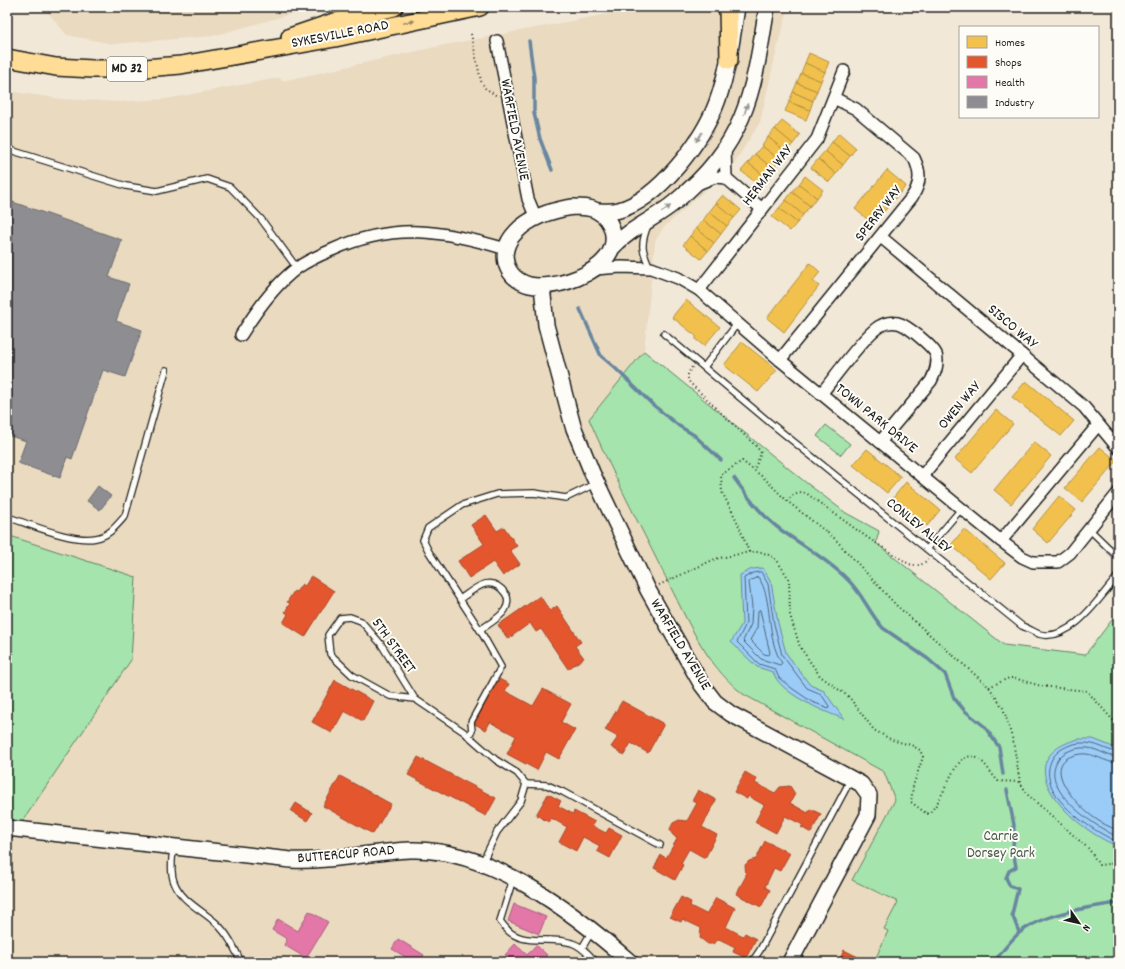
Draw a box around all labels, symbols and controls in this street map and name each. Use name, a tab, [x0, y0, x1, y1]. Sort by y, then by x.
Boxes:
street label: SYKESVILLE ROAD	[289, 15, 391, 55]
one-way arrow	[403, 18, 415, 24]
legend	[959, 26, 1099, 118]
text: Homes	[995, 35, 1025, 52]
text: Shops	[995, 55, 1022, 72]
road number: MD 32	[107, 57, 147, 81]
text: Health	[995, 75, 1025, 92]
street label: WARFIELD AVENUE	[493, 77, 535, 183]
text: Industry	[995, 95, 1035, 112]
one-way arrow	[743, 103, 749, 115]
one-way arrow	[695, 131, 702, 143]
street label: HERMAN WAY	[737, 140, 799, 211]
street label: SPERRY WAY	[850, 181, 908, 247]
one-way arrow	[660, 205, 671, 213]
street label: SISCO WAY	[982, 299, 1042, 355]
street label: OWEN WAY	[933, 377, 987, 435]
street label: TOWN PARK DRIVE	[830, 379, 922, 459]
street label: CONLEY ALLEY	[881, 493, 956, 559]
street label: WARFIELD AVENUE	[644, 595, 716, 695]
street label: 5TH STREET	[365, 614, 421, 678]
park label: Carrie Dorsey Park	[967, 826, 1035, 865]
street label: BUTTERCUP ROAD	[297, 840, 396, 870]
north arrow	[1059, 903, 1099, 943]
text: N	[1077, 921, 1094, 935]

